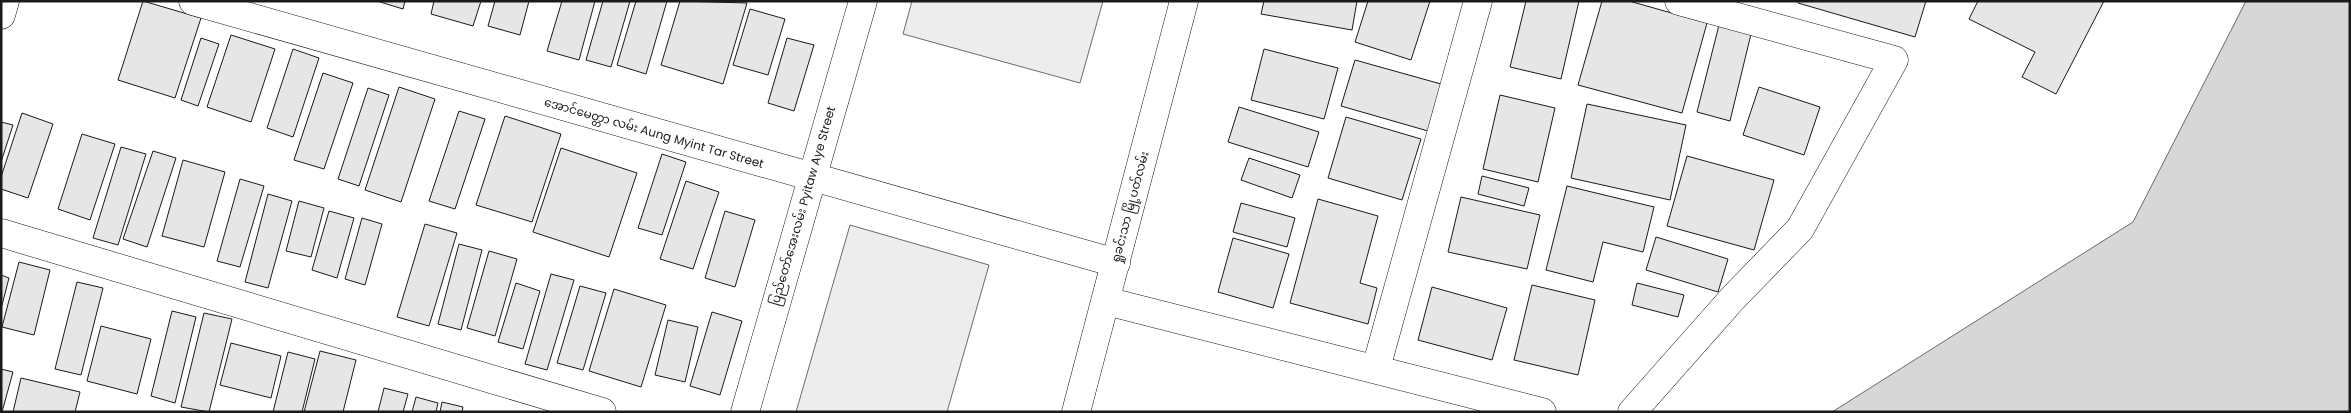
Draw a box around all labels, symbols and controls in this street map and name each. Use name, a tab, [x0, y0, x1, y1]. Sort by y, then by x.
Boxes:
street label: အောင်မေတ္တာ လမ်း Aung Myint Tar Street	[542, 93, 766, 174]
street label: ပြည်တော်အေးလမ်း Pyitaw Aye Street	[766, 104, 841, 308]
street label: ရှုခင်းသာ မြို့ပတ်လမ်း	[1106, 149, 1155, 265]

